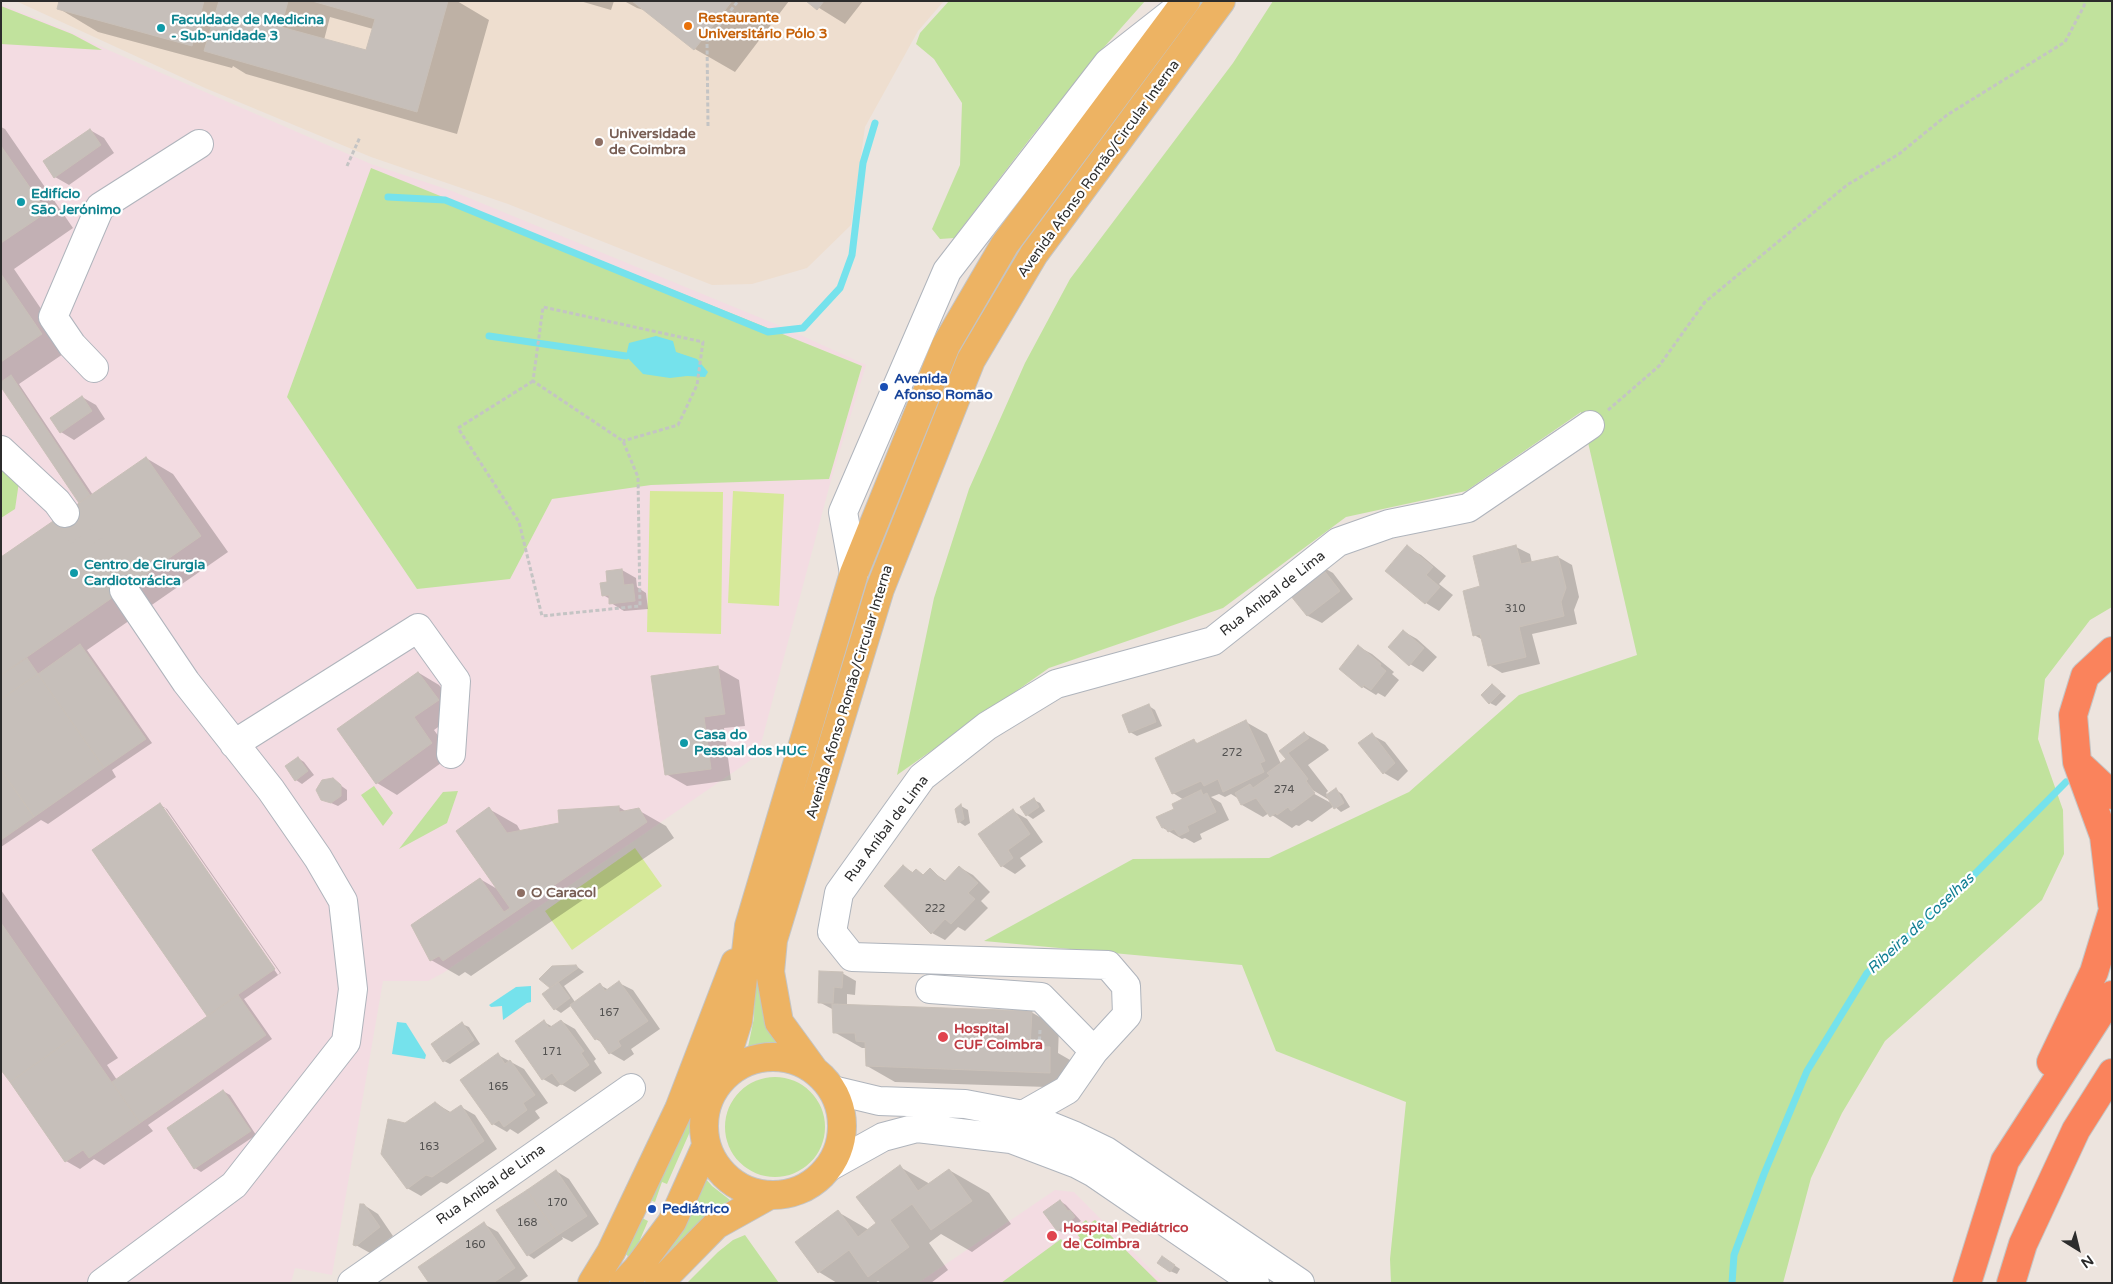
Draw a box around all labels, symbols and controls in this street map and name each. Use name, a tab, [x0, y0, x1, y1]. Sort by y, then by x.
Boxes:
place label: Restaurante Universitário Pólo 3	[698, 10, 828, 42]
place label: Faculdade de Medicina - Sub-unidade 3	[171, 12, 324, 44]
marker: Restaurante Universitário Pólo 3	[682, 20, 694, 32]
marker: Faculdade de Medicina - Sub-unidade 3	[155, 22, 167, 34]
street label: Avenida Afonso Romão/Circular Interna	[1015, 57, 1183, 281]
place label: Universidade de Coimbra	[609, 126, 696, 158]
marker: Universidade de Coimbra	[593, 136, 605, 148]
place label: Edifício São Jerónimo	[31, 186, 121, 218]
marker: Edifício São Jerónimo	[15, 196, 27, 208]
place label: Avenida Afonso Romão	[894, 371, 993, 404]
marker: Avenida Afonso Romão	[878, 381, 890, 393]
street label: Rua Aníbal de Lima	[1217, 548, 1329, 640]
place label: Centro de Cirurgia Cardiotorácica	[84, 557, 205, 590]
street label: Avenida Afonso Romão/Circular Interna	[803, 563, 897, 821]
marker: Centro de Cirurgia Cardiotorácica	[68, 567, 80, 579]
house number: 310	[1505, 602, 1525, 616]
place label: Casa do Pessoal dos HUC	[694, 727, 807, 760]
marker: Casa do Pessoal dos HUC	[678, 737, 690, 749]
house number: 272	[1222, 746, 1242, 760]
street label: Rua Aníbal de Lima	[842, 772, 932, 886]
house number: 274	[1274, 783, 1294, 797]
water label: Ribeira de Coselhas	[1864, 870, 1978, 978]
place label: O Caracol	[531, 885, 596, 901]
marker: O Caracol	[515, 887, 527, 899]
house number: 222	[925, 902, 945, 916]
house number: 167	[599, 1006, 619, 1020]
place label: Hospital CUF Coimbra	[954, 1021, 1043, 1054]
marker: Hospital CUF Coimbra	[936, 1030, 950, 1044]
house number: 171	[542, 1045, 562, 1059]
house number: 165	[488, 1080, 508, 1094]
house number: 163	[419, 1140, 439, 1154]
street label: Rua Aníbal de Lima	[433, 1141, 549, 1229]
house number: 170	[547, 1196, 567, 1210]
place label: Pediátrico	[662, 1201, 729, 1217]
marker: Pediátrico	[646, 1203, 658, 1215]
house number: 168	[517, 1216, 537, 1230]
place label: Hospital Pediátrico de Coimbra	[1063, 1220, 1189, 1252]
north arrow	[2053, 1224, 2103, 1274]
marker: Hospital Pediátrico de Coimbra	[1045, 1229, 1059, 1243]
house number: 160	[465, 1238, 485, 1252]
text: N	[2078, 1251, 2097, 1272]

